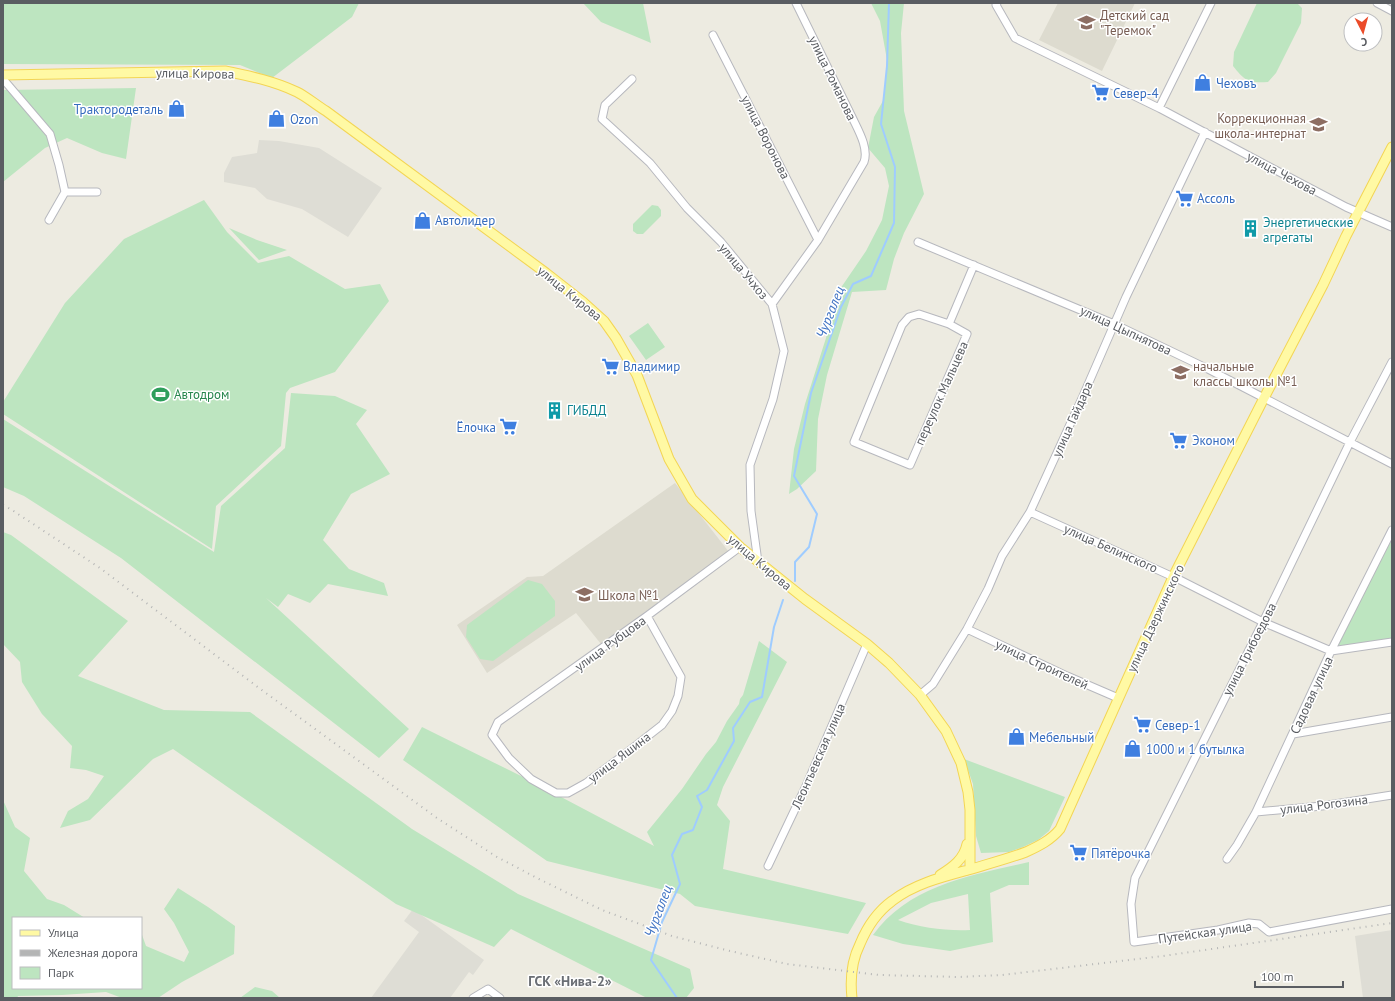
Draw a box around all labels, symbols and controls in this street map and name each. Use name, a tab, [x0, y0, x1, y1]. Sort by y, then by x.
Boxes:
place label: Детский сад "Теремок"	[1100, 7, 1169, 39]
school or university icon: Детский сад "Теремок"	[1077, 12, 1097, 32]
north arrow	[1343, 12, 1383, 52]
street label: улица Романова	[805, 33, 860, 123]
text: С	[1360, 35, 1368, 49]
street label: улица Кирова	[156, 64, 234, 83]
shop icon: Чеховъ	[1193, 73, 1213, 93]
place label: Чеховъ	[1216, 75, 1257, 92]
supermarket icon: Север-4	[1090, 83, 1110, 103]
place label: Север-4	[1113, 85, 1158, 102]
street label: улица Воронова	[737, 92, 794, 182]
shop icon: Трактородеталь	[166, 99, 186, 119]
place label: Трактородеталь	[74, 101, 163, 118]
shop icon: Ozon	[267, 109, 287, 129]
place label: Коррекционная школа-интернат	[1214, 110, 1307, 142]
place label: Ozon	[290, 111, 318, 128]
school or university icon: Коррекционная школа-интернат	[1309, 115, 1329, 135]
street label: улица Чехова	[1244, 148, 1320, 199]
supermarket icon: Ассоль	[1174, 188, 1194, 208]
place label: Ассоль	[1197, 190, 1235, 207]
shop icon: Автолидер	[412, 210, 432, 230]
place label: Автолидер	[435, 212, 495, 229]
place label: Энергетические агрегаты	[1263, 214, 1353, 246]
building icon: Энергетические агрегаты	[1240, 219, 1260, 239]
street label: улица Учхоз	[715, 240, 772, 303]
street label: улица Кирова	[534, 262, 606, 325]
water label: Чургалец	[811, 283, 849, 341]
street label: улица Цыпнятова	[1077, 302, 1174, 359]
street label: переулок Мальцева	[911, 339, 972, 448]
supermarket icon: Владимир	[600, 356, 620, 376]
place label: Владимир	[623, 358, 680, 375]
place label: начальные классы школы №1	[1193, 358, 1298, 390]
school or university icon: начальные классы школы №1	[1170, 363, 1190, 383]
street label: улица Гайдара	[1048, 379, 1097, 460]
sports icon: Автодром	[151, 384, 171, 404]
place label: Автодром	[174, 386, 229, 403]
building icon: ГИБДД	[544, 400, 564, 420]
place label: ГИБДД	[567, 402, 607, 419]
supermarket icon: Ёлочка	[499, 417, 519, 437]
place label: Ёлочка	[456, 419, 496, 436]
supermarket icon: Эконом	[1169, 430, 1189, 450]
place label: Эконом	[1192, 432, 1235, 449]
street label: улица Белинского	[1061, 520, 1160, 577]
street label: улица Кирова	[724, 531, 795, 594]
street label: улица Дзержинского	[1123, 561, 1188, 675]
school or university icon: Школа №1	[575, 585, 595, 605]
place label: Школа №1	[598, 587, 659, 604]
street label: улица Грибоедова	[1219, 600, 1280, 699]
street label: улица Рубцова	[571, 612, 649, 675]
street label: улица Строителей	[992, 635, 1091, 693]
street label: Садовая улица	[1286, 654, 1337, 737]
street label: Леонтьевская улица	[787, 701, 849, 813]
supermarket icon: Север-1	[1132, 715, 1152, 735]
place label: Север-1	[1155, 717, 1200, 734]
shop icon: Мебельный	[1006, 727, 1026, 747]
street label: улица Яшина	[585, 728, 654, 786]
place label: Мебельный	[1029, 729, 1094, 746]
shop icon: 1000 и 1 бутылка	[1123, 739, 1143, 759]
place label: 1000 и 1 бутылка	[1146, 741, 1245, 758]
street label: улица Рогозина	[1279, 791, 1369, 818]
supermarket icon: Пятёрочка	[1068, 843, 1088, 863]
place label: Пятёрочка	[1091, 845, 1150, 862]
water label: Чургалец	[640, 882, 676, 940]
legend	[12, 917, 142, 989]
street label: Путейская улица	[1157, 917, 1253, 947]
text: Улица	[48, 925, 79, 940]
text: Железная дорога	[47, 945, 138, 960]
scale bar	[1255, 963, 1343, 989]
text: Парк	[48, 965, 74, 980]
text: 100 m	[1261, 969, 1294, 984]
district label: ГСК «Нива-2»	[528, 972, 612, 990]

